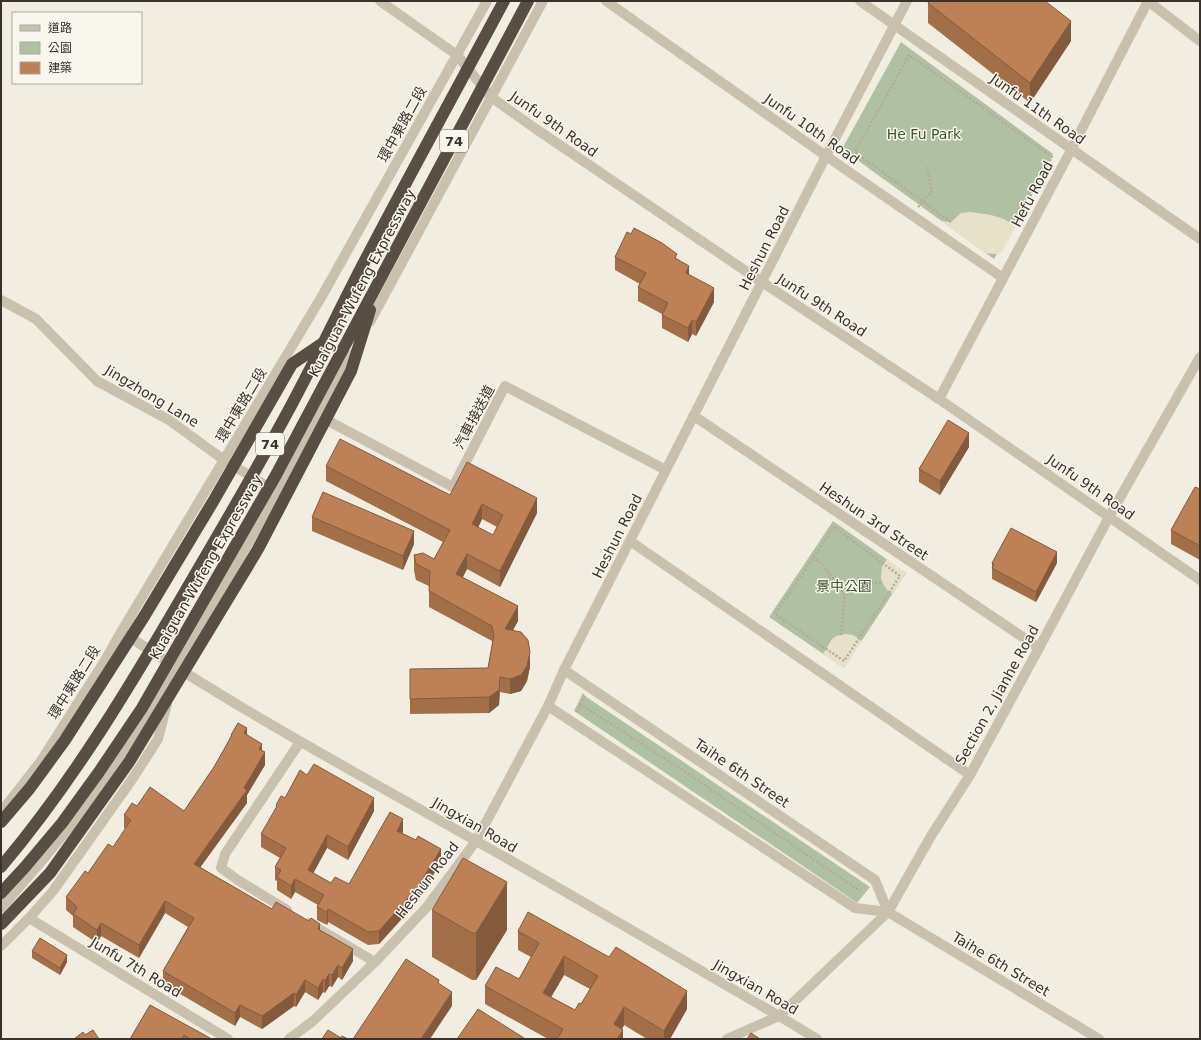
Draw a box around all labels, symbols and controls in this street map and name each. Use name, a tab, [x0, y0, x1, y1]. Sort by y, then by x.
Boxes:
legend	[12, 12, 142, 84]
text: 道路	[48, 21, 72, 35]
text: 公園	[48, 41, 72, 55]
text: 建築	[48, 61, 72, 75]
street label: Junfu 11th Road	[987, 70, 1088, 148]
street label: 環中東路二段	[375, 83, 429, 165]
street label: Junfu 9th Road	[506, 87, 601, 160]
street label: Junfu 10th Road	[761, 90, 862, 168]
park label: He Fu Park	[887, 126, 962, 142]
road number: 74	[440, 130, 468, 152]
street label: Hefu Road	[1008, 158, 1056, 230]
street label: Kuaiguan-Wufeng Expressway	[306, 186, 418, 380]
street label: Heshun Road	[736, 203, 792, 293]
street label: Junfu 9th Road	[774, 270, 870, 340]
street label: Jingzhong Lane	[101, 361, 202, 430]
street label: 環中東路二段	[213, 365, 269, 445]
street label: 汽車接送道	[451, 382, 497, 452]
road number: 74	[256, 433, 284, 455]
street label: Junfu 9th Road	[1043, 450, 1138, 523]
street label: Kuaiguan-Wufeng Expressway	[146, 472, 266, 662]
street label: Heshun 3rd Street	[817, 479, 932, 564]
street label: Heshun Road	[589, 491, 645, 581]
park label: 景中公園	[816, 578, 872, 594]
street label: Section 2, Jianhe Road	[952, 623, 1042, 767]
street label: 環中東路二段	[45, 642, 103, 722]
street label: Taihe 6th Street	[691, 735, 793, 811]
street label: Jingxian Road	[429, 794, 520, 856]
street label: Heshun Road	[392, 839, 462, 921]
street label: Taihe 6th Street	[948, 928, 1053, 1000]
street label: Junfu 7th Road	[87, 933, 184, 1000]
street label: Jingxian Road	[710, 956, 801, 1018]

